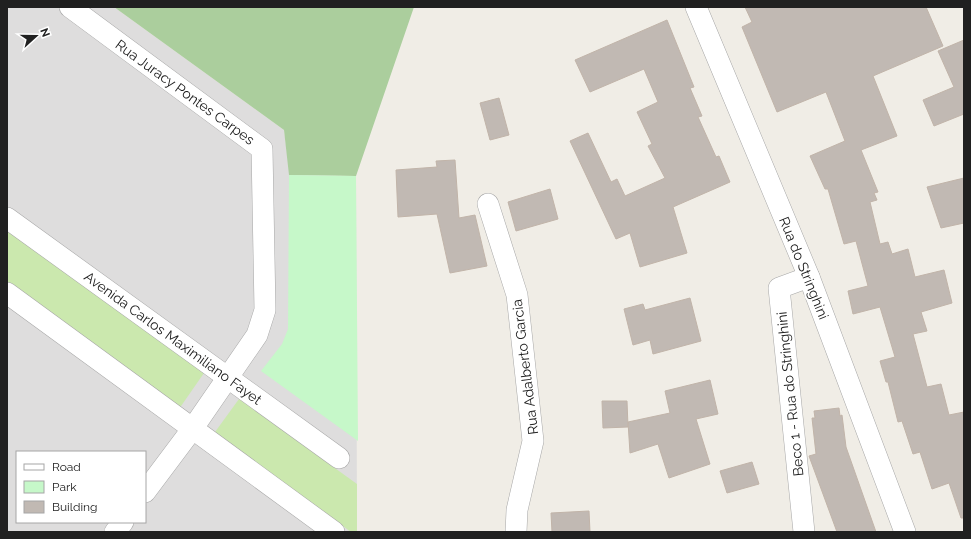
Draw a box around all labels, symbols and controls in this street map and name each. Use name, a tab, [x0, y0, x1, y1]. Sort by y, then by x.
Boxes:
north arrow	[16, 16, 56, 56]
text: N	[37, 26, 52, 39]
street label: Rua Juracy Pontes Carpes	[112, 36, 258, 148]
street label: Rua do Stringhini	[776, 214, 832, 322]
street label: Avenida Carlos Maximiliano Fayet	[81, 268, 265, 408]
street label: Rua Adalberto Garcia	[509, 298, 541, 436]
street label: Beco 1 - Rua do Stringhini	[773, 311, 807, 477]
legend	[16, 451, 146, 523]
text: Road	[52, 460, 81, 474]
text: Park	[52, 480, 77, 494]
text: Building	[52, 500, 98, 514]

